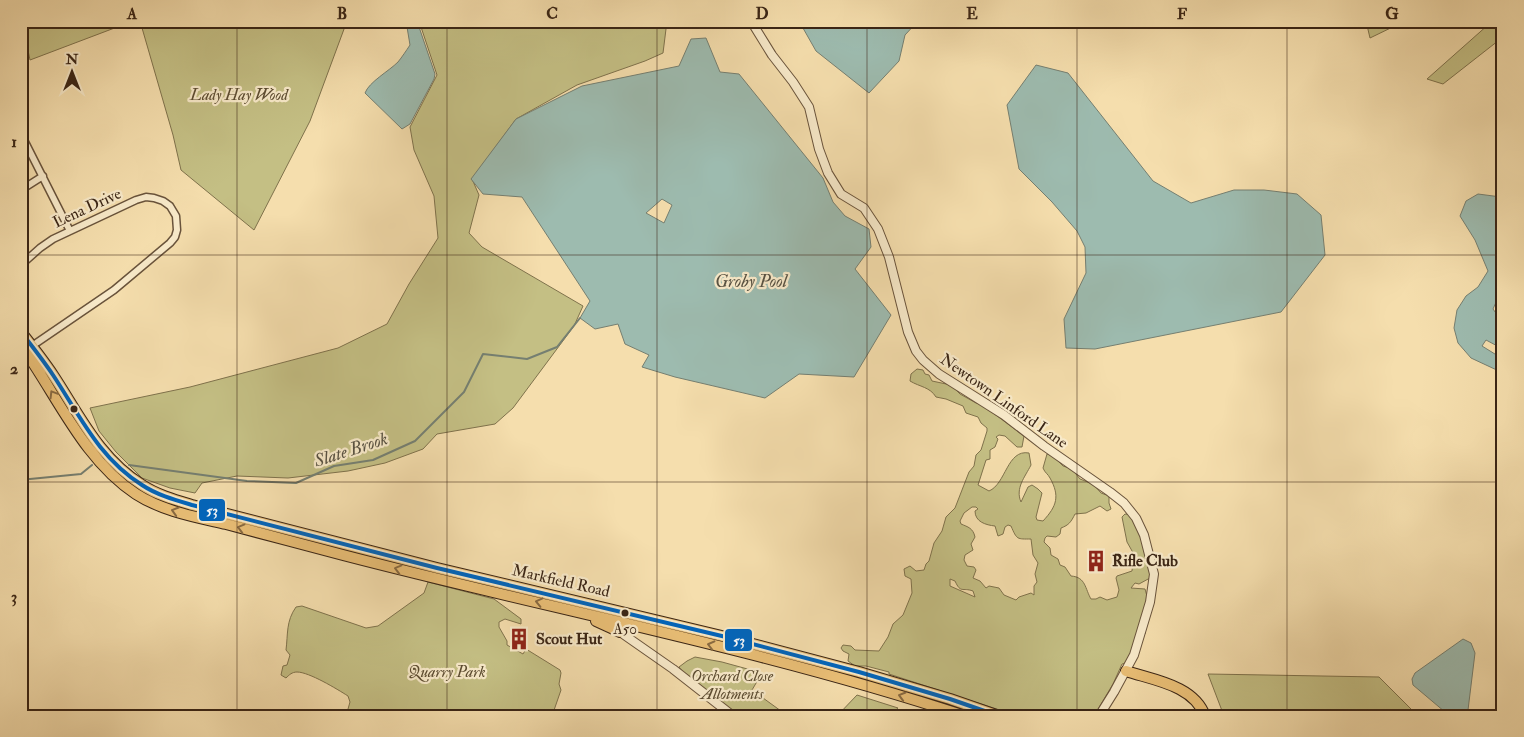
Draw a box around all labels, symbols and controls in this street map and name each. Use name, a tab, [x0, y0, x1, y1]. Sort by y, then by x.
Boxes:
text: A	[126, 4, 138, 24]
text: B	[337, 4, 347, 24]
text: C	[546, 4, 558, 24]
text: D	[755, 4, 769, 24]
text: E	[966, 4, 978, 24]
text: F	[1177, 4, 1187, 24]
text: G	[1385, 4, 1399, 24]
north arrow	[48, 48, 98, 98]
text: N	[65, 51, 79, 68]
park label: Lady Hay Wood	[189, 85, 289, 105]
text: 1	[11, 132, 17, 152]
street label: Lena Drive	[50, 183, 125, 233]
water label: Groby Pool	[715, 270, 789, 293]
street label: Newtown Linford Lane	[936, 349, 1072, 453]
text: 2	[10, 359, 18, 379]
one-way arrow	[50, 390, 60, 399]
unlabelled marker	[69, 404, 79, 414]
water label: Slate Brook	[310, 427, 391, 473]
line badge: 53	[198, 498, 226, 522]
text: 53	[206, 502, 218, 519]
one-way arrow	[172, 506, 180, 516]
one-way arrow	[237, 523, 246, 534]
building icon: Rifle Club	[1083, 548, 1109, 574]
place label: Rifle Club	[1112, 551, 1178, 571]
street label: Markfield Road	[510, 560, 612, 602]
one-way arrow	[394, 564, 403, 575]
text: 3	[11, 587, 17, 607]
one-way arrow	[534, 597, 543, 608]
marker: A50	[620, 608, 630, 618]
place label: A50	[612, 620, 637, 639]
building icon: Scout Hut	[506, 626, 532, 652]
line badge: 53	[724, 628, 753, 652]
place label: Scout Hut	[536, 629, 603, 649]
text: 53	[733, 632, 745, 649]
one-way arrow	[706, 640, 715, 651]
park label: Quarry Park	[408, 662, 486, 682]
park label: Orchard Close Allotments	[691, 666, 774, 704]
one-way arrow	[897, 691, 906, 702]

